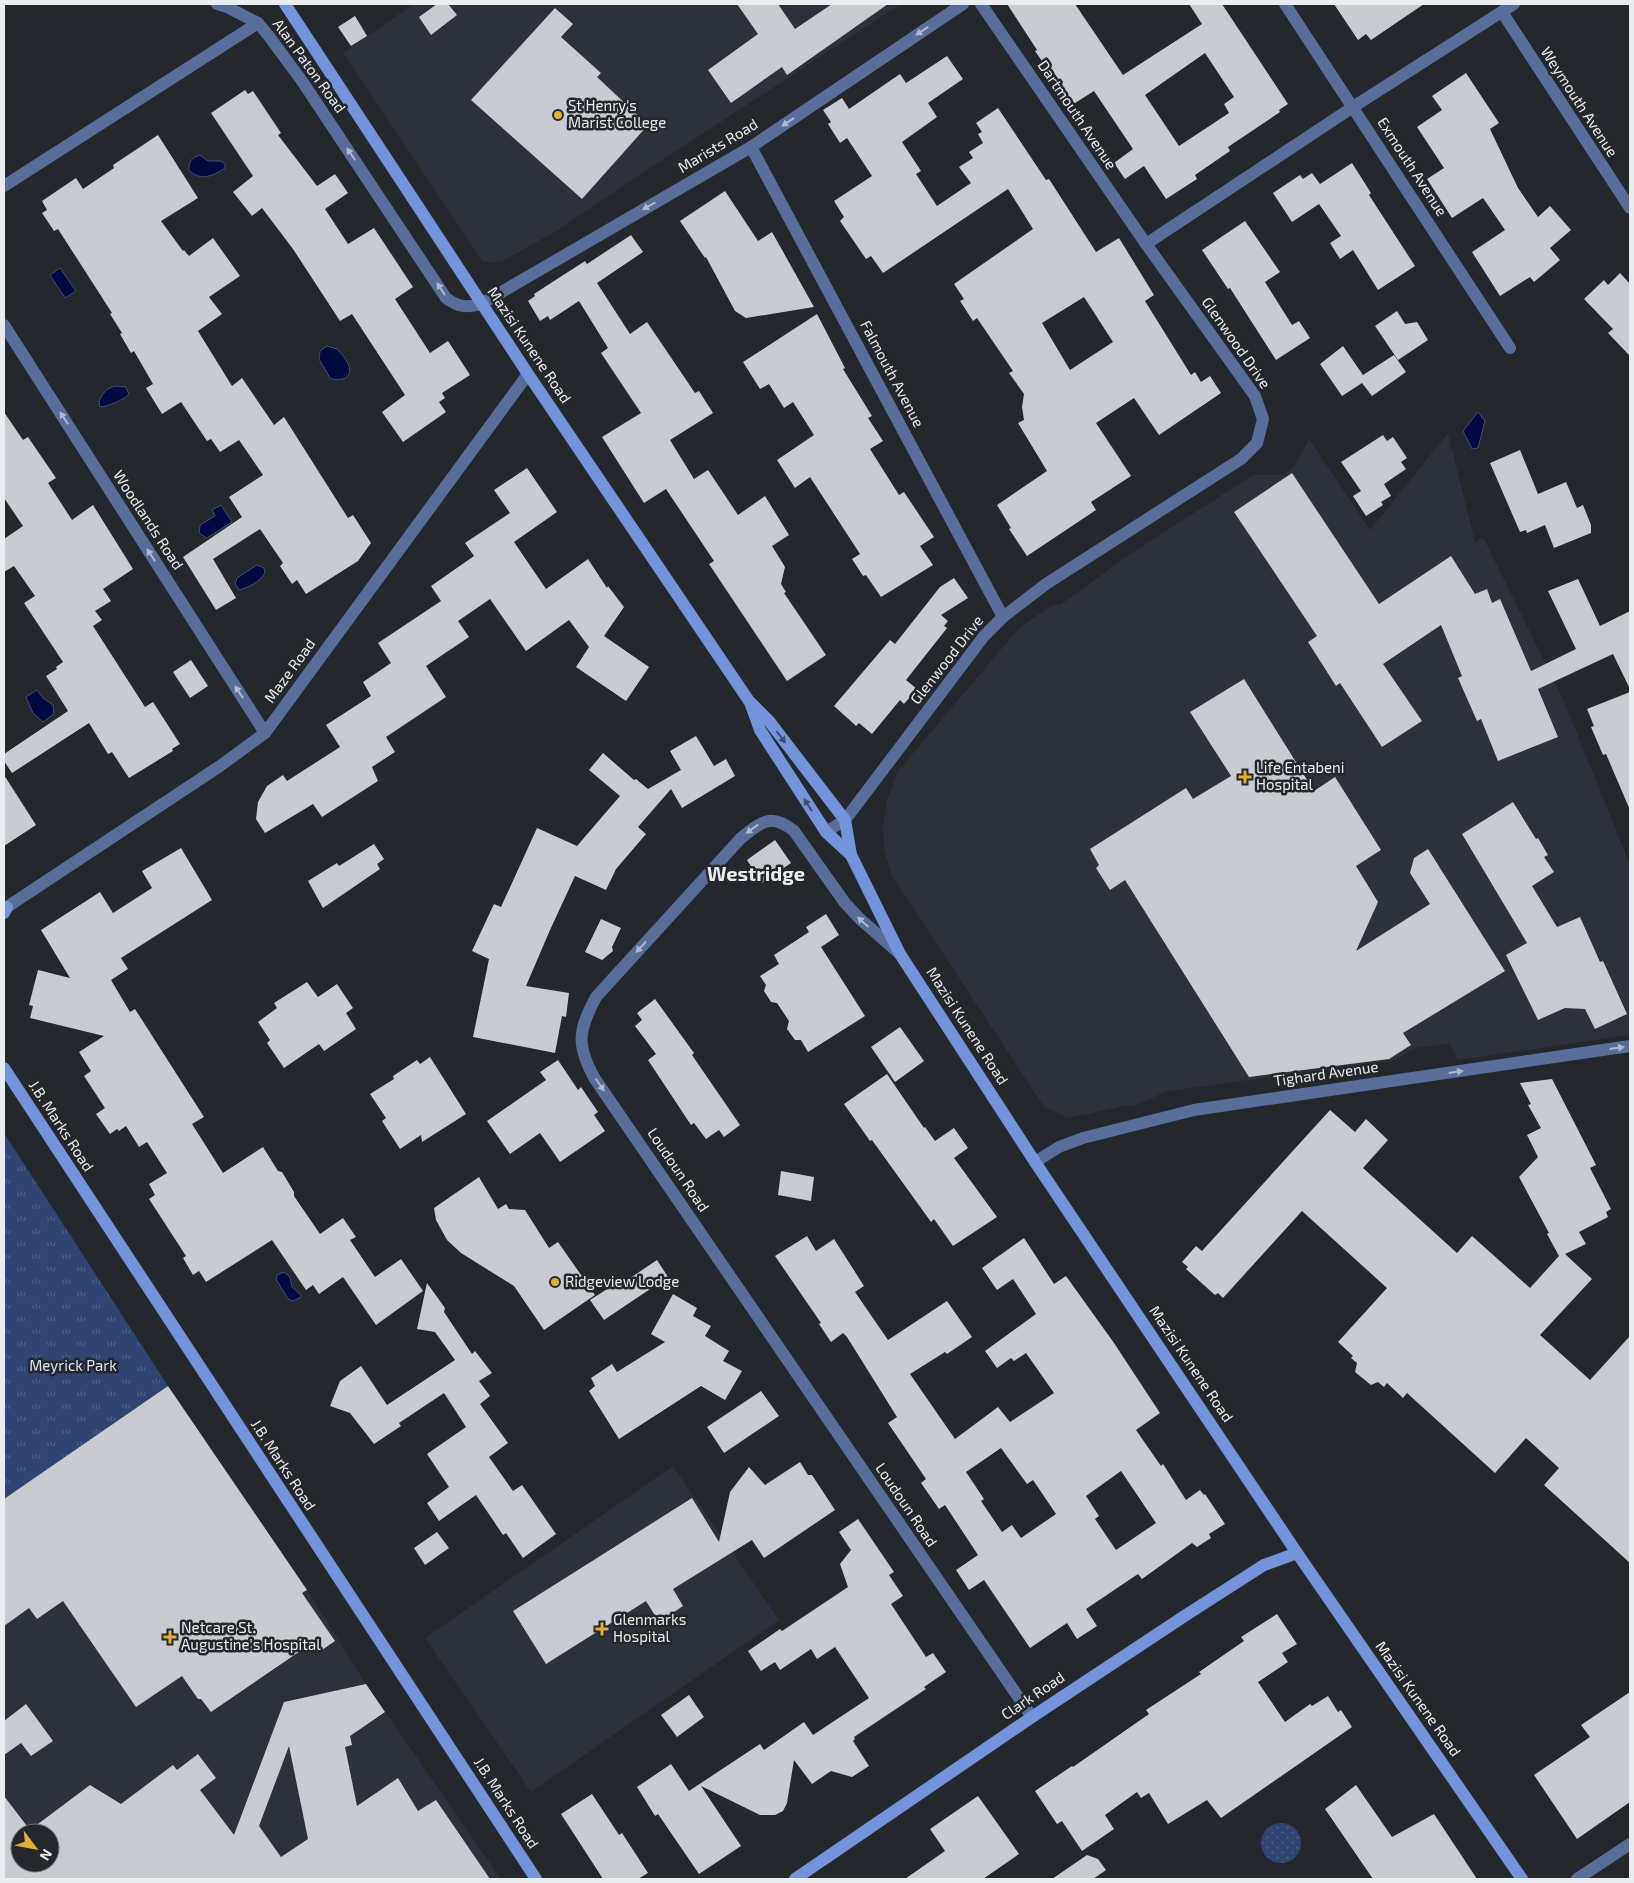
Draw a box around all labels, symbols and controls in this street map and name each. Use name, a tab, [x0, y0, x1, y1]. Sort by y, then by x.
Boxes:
street label: Alan Paton Road	[270, 15, 350, 116]
one-way arrow	[916, 26, 929, 36]
street label: Weymouth Avenue	[1537, 43, 1622, 160]
street label: Dartmouth Avenue	[1035, 56, 1121, 172]
place label: St Henry's Marist College	[568, 96, 666, 131]
marker: St Henry's Marist College	[552, 109, 564, 121]
street label: Marists Road	[674, 114, 761, 176]
street label: Exmouth Avenue	[1374, 114, 1451, 219]
one-way arrow	[781, 117, 795, 127]
one-way arrow	[346, 147, 356, 161]
one-way arrow	[642, 202, 655, 211]
one-way arrow	[436, 283, 445, 296]
street label: Mazisi Kunene Road	[484, 283, 575, 406]
street label: Glenwood Drive	[1199, 293, 1275, 392]
street label: Falmouth Avenue	[857, 317, 929, 430]
one-way arrow	[59, 411, 68, 425]
street label: Woodlands Road	[110, 466, 188, 573]
one-way arrow	[147, 548, 156, 561]
street label: Glenwood Drive	[906, 611, 986, 707]
street label: Maze Road	[260, 635, 319, 706]
one-way arrow	[234, 685, 244, 698]
one-way arrow	[776, 730, 787, 743]
place label: Life Entabeni Hospital	[1256, 758, 1345, 793]
marker: Life Entabeni Hospital	[1238, 770, 1252, 784]
one-way arrow	[804, 798, 813, 811]
one-way arrow	[746, 824, 759, 835]
district label: Westridge	[707, 861, 805, 885]
one-way arrow	[858, 916, 870, 928]
one-way arrow	[635, 941, 647, 953]
street label: Mazisi Kunene Road	[923, 963, 1012, 1087]
one-way arrow	[1609, 1044, 1625, 1052]
street label: Tighard Avenue	[1272, 1057, 1379, 1089]
one-way arrow	[1448, 1067, 1464, 1075]
street label: J.B. Marks Road	[26, 1076, 98, 1174]
one-way arrow	[595, 1078, 605, 1092]
street label: Loudoun Road	[644, 1124, 713, 1215]
place label: Ridgeview Lodge	[565, 1272, 679, 1290]
marker: Ridgeview Lodge	[549, 1276, 561, 1288]
street label: Mazisi Kunene Road	[1146, 1302, 1237, 1425]
park label: Meyrick Park	[29, 1356, 117, 1374]
street label: J.B. Marks Road	[248, 1415, 320, 1513]
street label: Loudoun Road	[872, 1459, 941, 1550]
place label: Glenmarks Hospital	[613, 1610, 686, 1645]
place label: Netcare St. Augustine's Hospital	[181, 1618, 321, 1653]
marker: Glenmarks Hospital	[595, 1622, 609, 1636]
marker: Netcare St. Augustine's Hospital	[163, 1630, 177, 1644]
street label: Mazisi Kunene Road	[1372, 1637, 1465, 1759]
street label: Clark Road	[997, 1667, 1068, 1723]
street label: J.B. Marks Road	[471, 1753, 543, 1851]
north arrow	[10, 1823, 60, 1873]
text: N	[37, 1846, 56, 1864]

